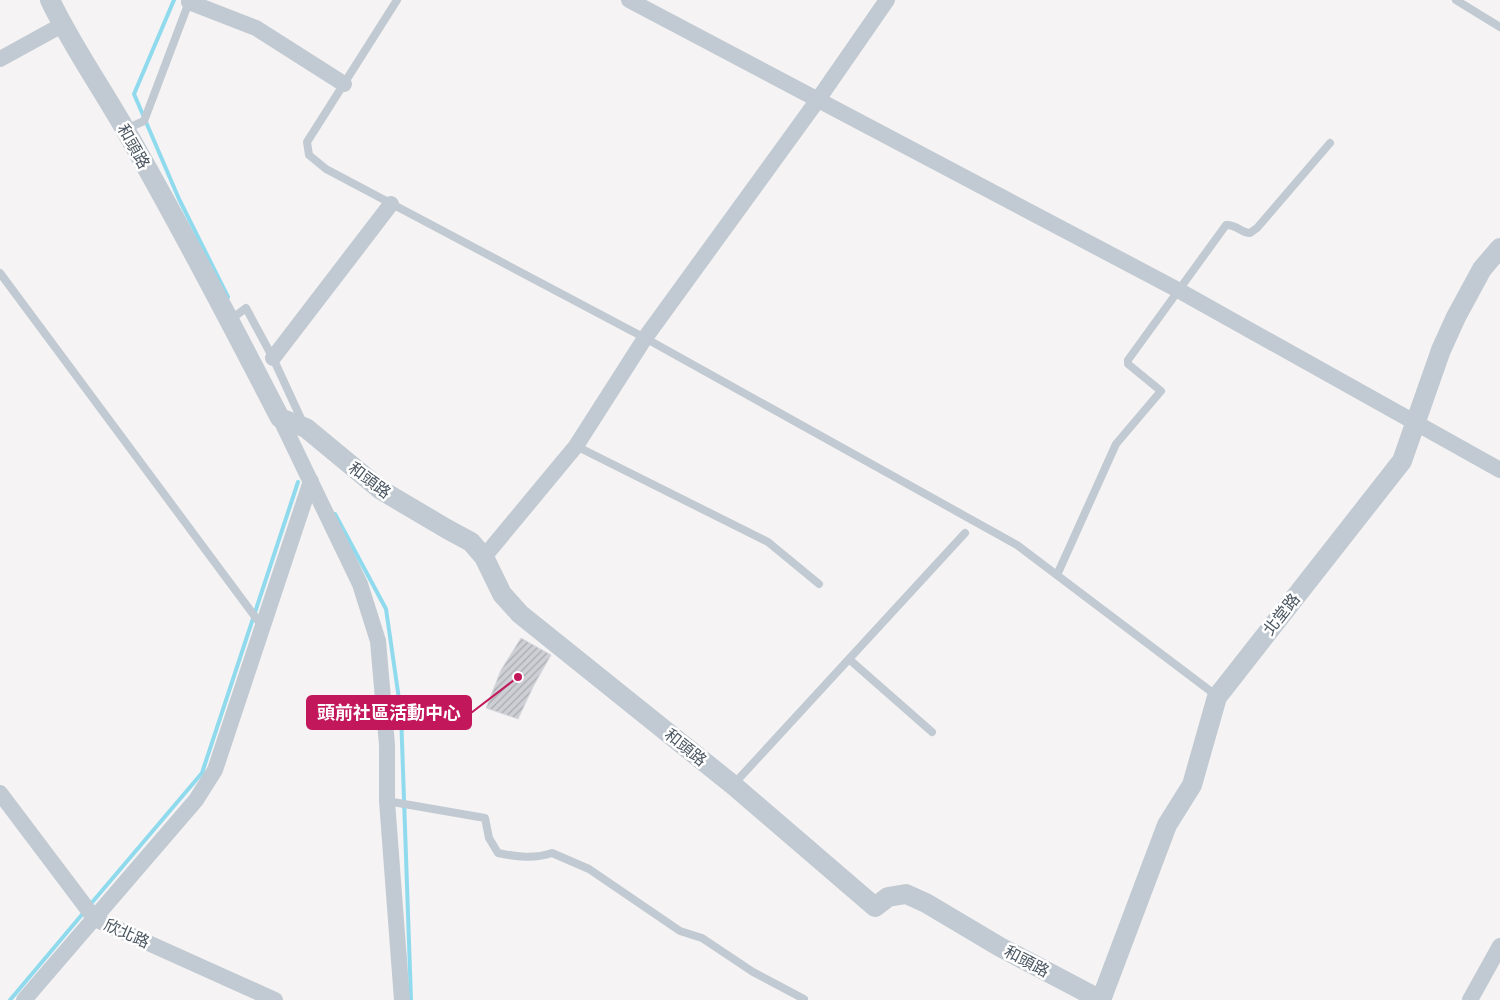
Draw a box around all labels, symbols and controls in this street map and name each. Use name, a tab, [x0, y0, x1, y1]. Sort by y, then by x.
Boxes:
street label: 和頭路	[112, 120, 154, 173]
street label: 和頭路	[344, 458, 395, 504]
street label: 北堂路	[1258, 589, 1305, 640]
callout: 頭前社區活動中心	[307, 696, 471, 729]
text: 頭前社區活動中心	[317, 701, 461, 725]
street label: 和頭路	[660, 724, 711, 771]
street label: 欣北路	[100, 914, 153, 954]
street label: 和頭路	[1000, 941, 1053, 983]

